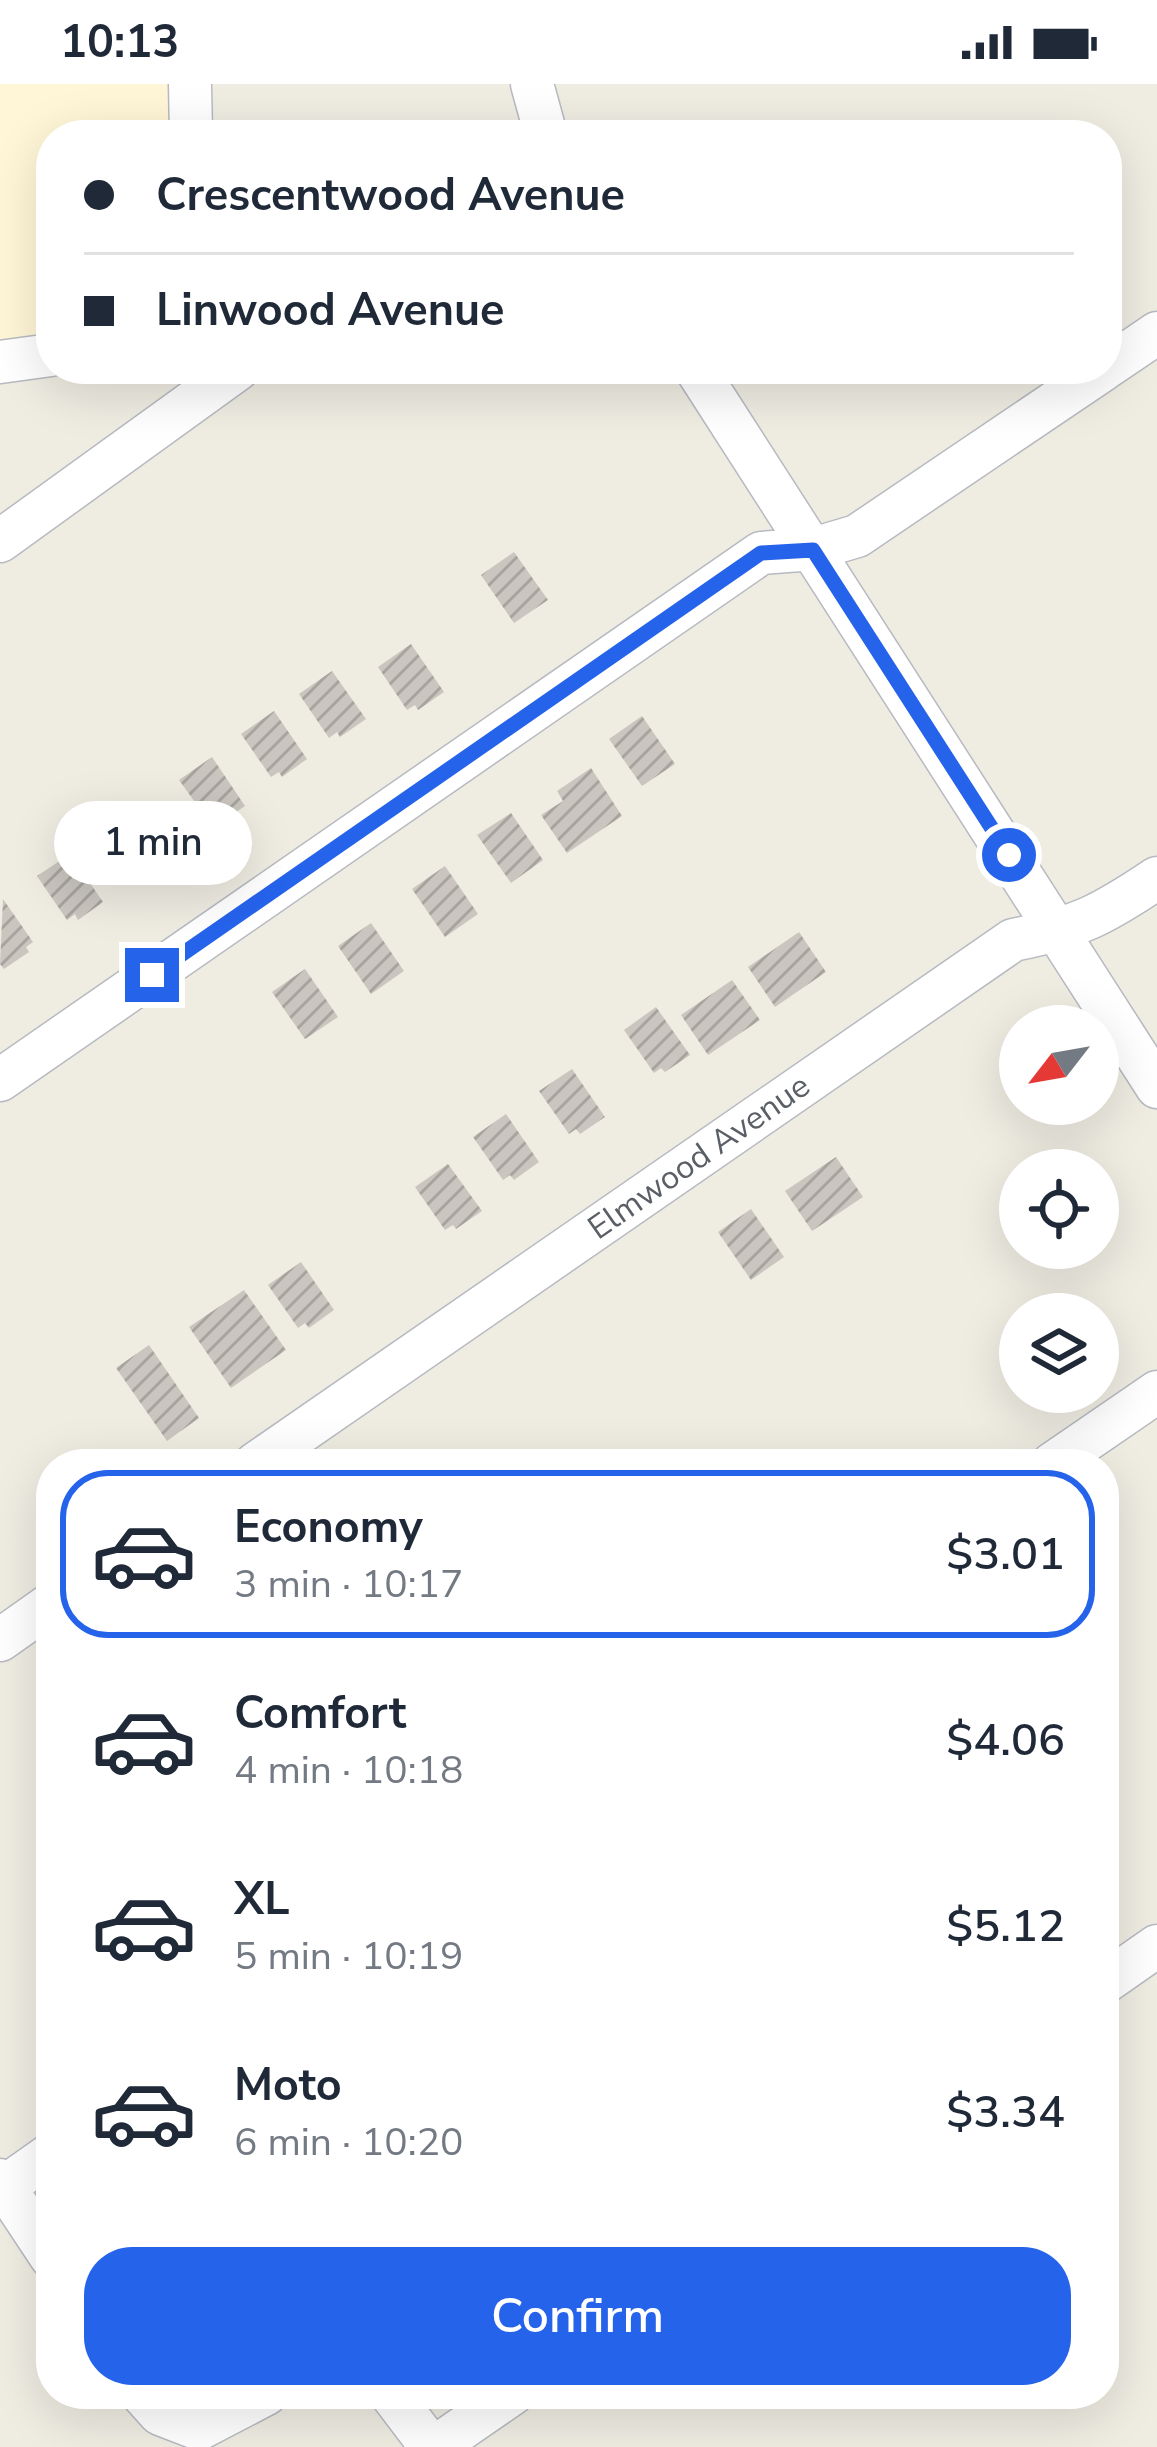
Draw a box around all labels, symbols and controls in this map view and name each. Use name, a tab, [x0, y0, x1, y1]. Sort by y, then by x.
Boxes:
text: 10:13	[60, 12, 179, 73]
text: Crescentwood Avenue	[156, 165, 625, 226]
text: Linwood Avenue	[156, 280, 504, 341]
callout: 1 min	[53, 801, 251, 885]
text: 1 min	[103, 816, 203, 869]
route start	[982, 828, 1036, 882]
route end	[125, 948, 179, 1002]
north arrow	[999, 1005, 1119, 1125]
map controls	[999, 1005, 1119, 1413]
street label: Elmwood Avenue	[579, 1064, 819, 1250]
button: locate	[999, 1149, 1119, 1269]
button: layers	[999, 1293, 1119, 1413]
text: Economy	[234, 1497, 423, 1558]
icon: car	[90, 1500, 198, 1608]
text: $3.01	[946, 1524, 1065, 1585]
text: 3 min · 10:17	[234, 1558, 463, 1611]
text: Comfort	[234, 1683, 406, 1744]
icon: car	[90, 1686, 198, 1794]
text: $4.06	[946, 1710, 1065, 1771]
text: 4 min · 10:18	[234, 1744, 463, 1797]
text: XL	[234, 1869, 290, 1930]
icon: car	[90, 1872, 198, 1980]
text: $5.12	[946, 1896, 1065, 1957]
text: 5 min · 10:19	[234, 1930, 463, 1983]
text: Moto	[234, 2055, 342, 2116]
icon: car	[90, 2058, 198, 2166]
text: $3.34	[946, 2082, 1065, 2143]
text: 6 min · 10:20	[234, 2116, 463, 2169]
button: Confirm	[84, 2247, 1071, 2385]

